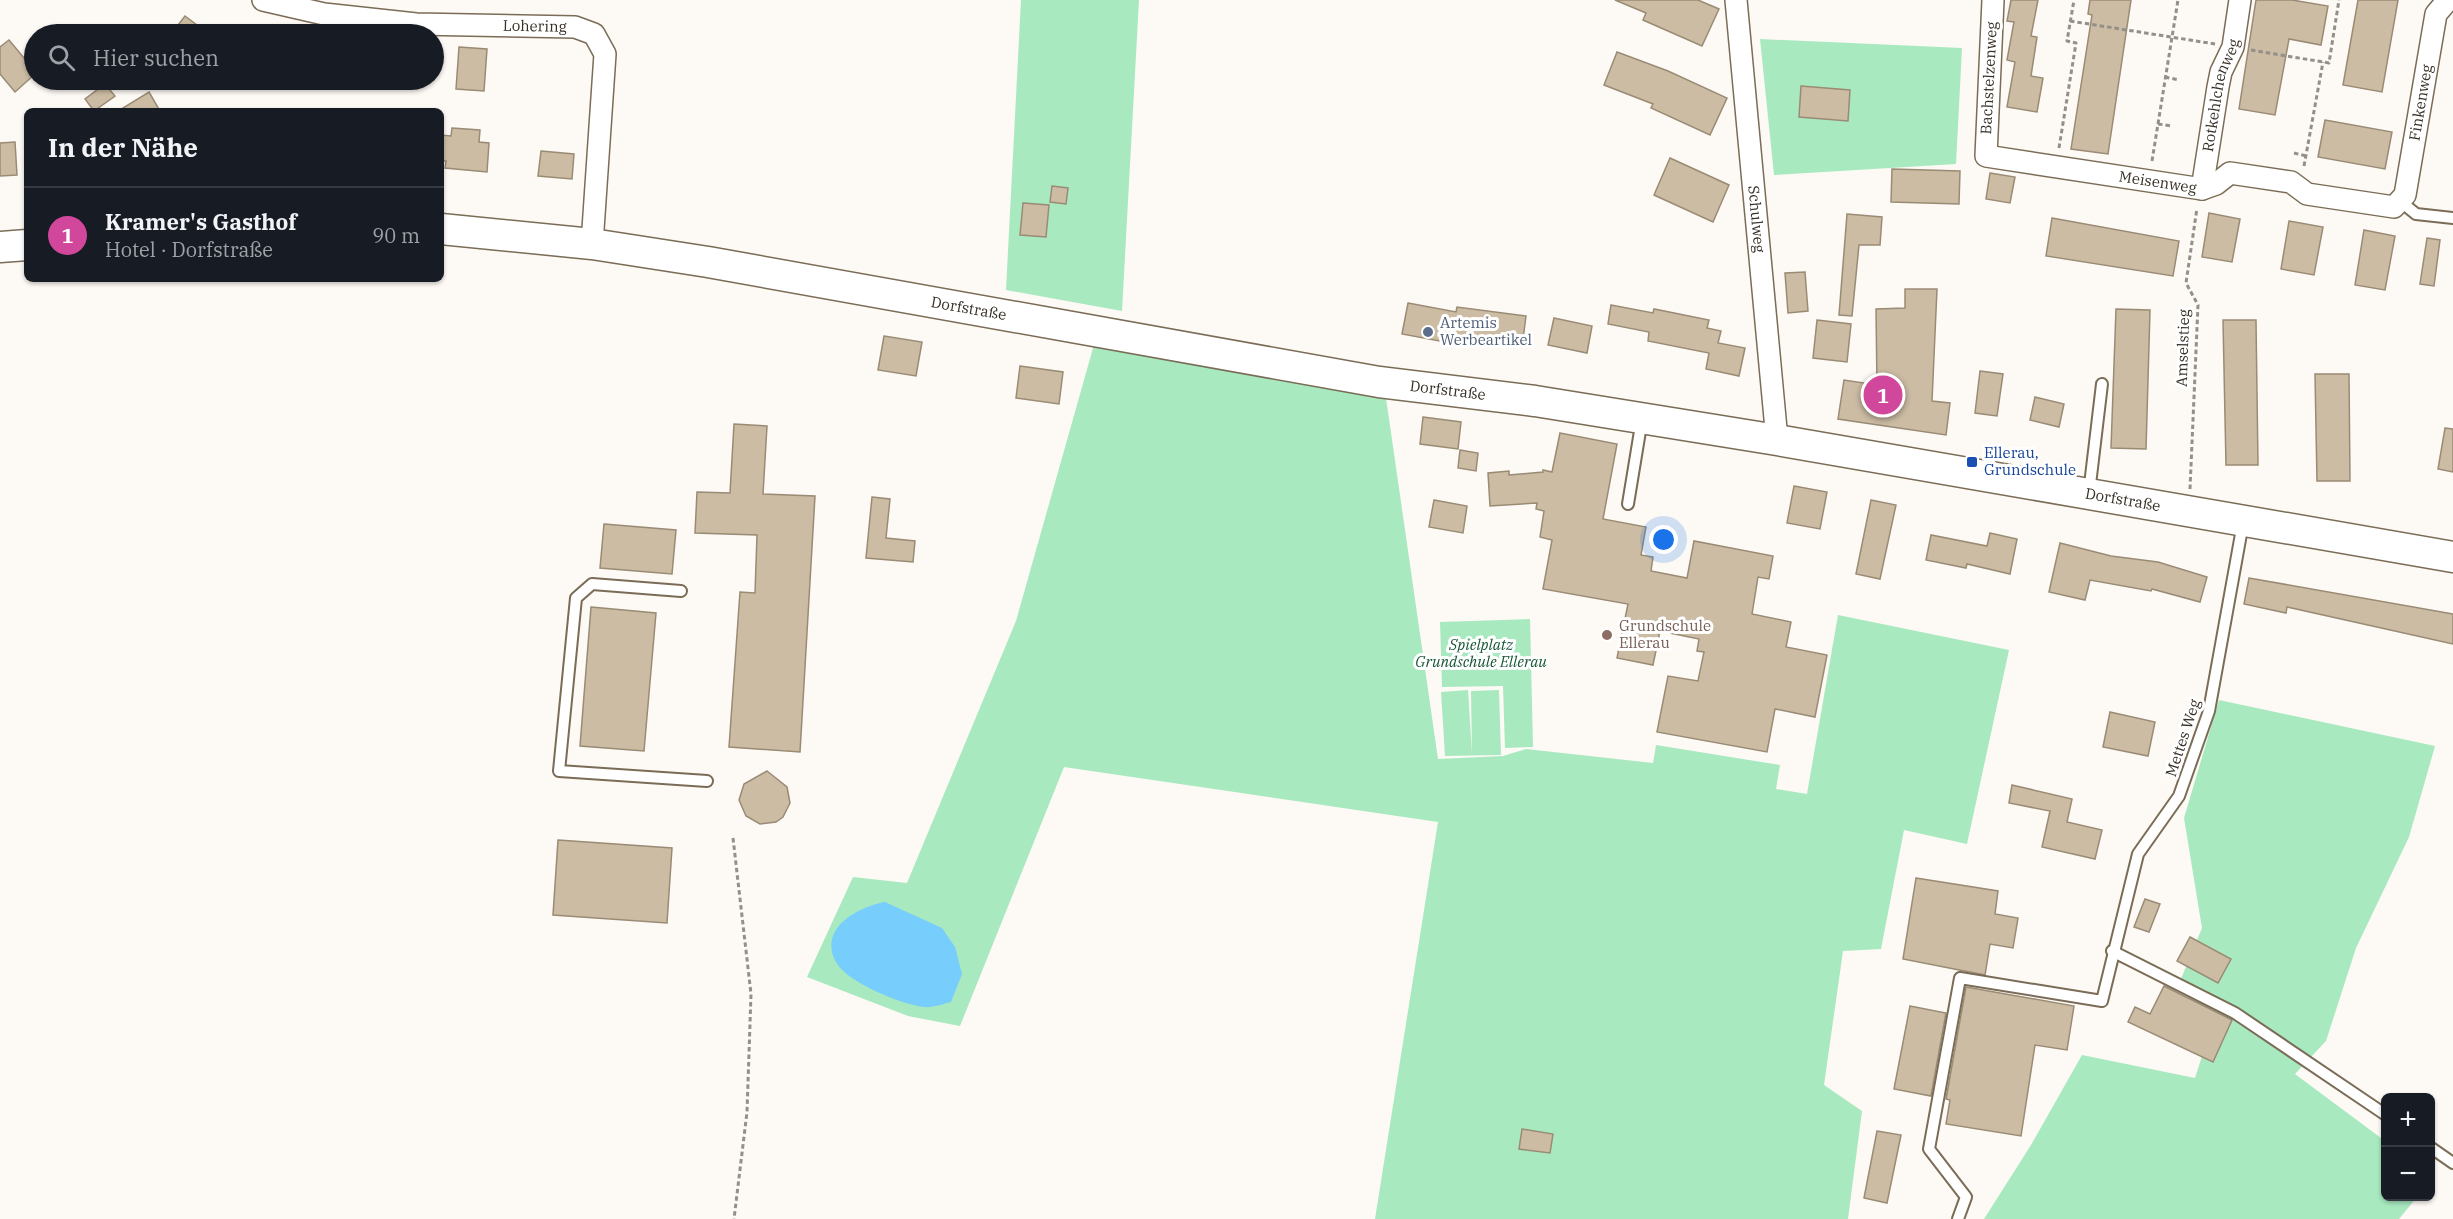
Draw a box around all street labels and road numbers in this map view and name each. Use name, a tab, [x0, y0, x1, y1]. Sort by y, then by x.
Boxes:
street label: Lohering	[503, 16, 567, 36]
street label: Bachstelzenweg	[1976, 21, 2001, 135]
street label: Rotkehlchenweg	[2198, 38, 2243, 153]
street label: Finkenweg	[2404, 63, 2436, 142]
street label: Meisenweg	[2118, 166, 2198, 197]
street label: Schulweg	[1744, 184, 1770, 254]
street label: Dorfstraße	[930, 292, 1008, 324]
street label: Amselstieg	[2172, 309, 2193, 387]
street label: Dorfstraße	[1409, 376, 1487, 404]
street label: Dorfstraße	[2084, 484, 2162, 515]
street label: Mettes Weg	[2161, 697, 2204, 779]

